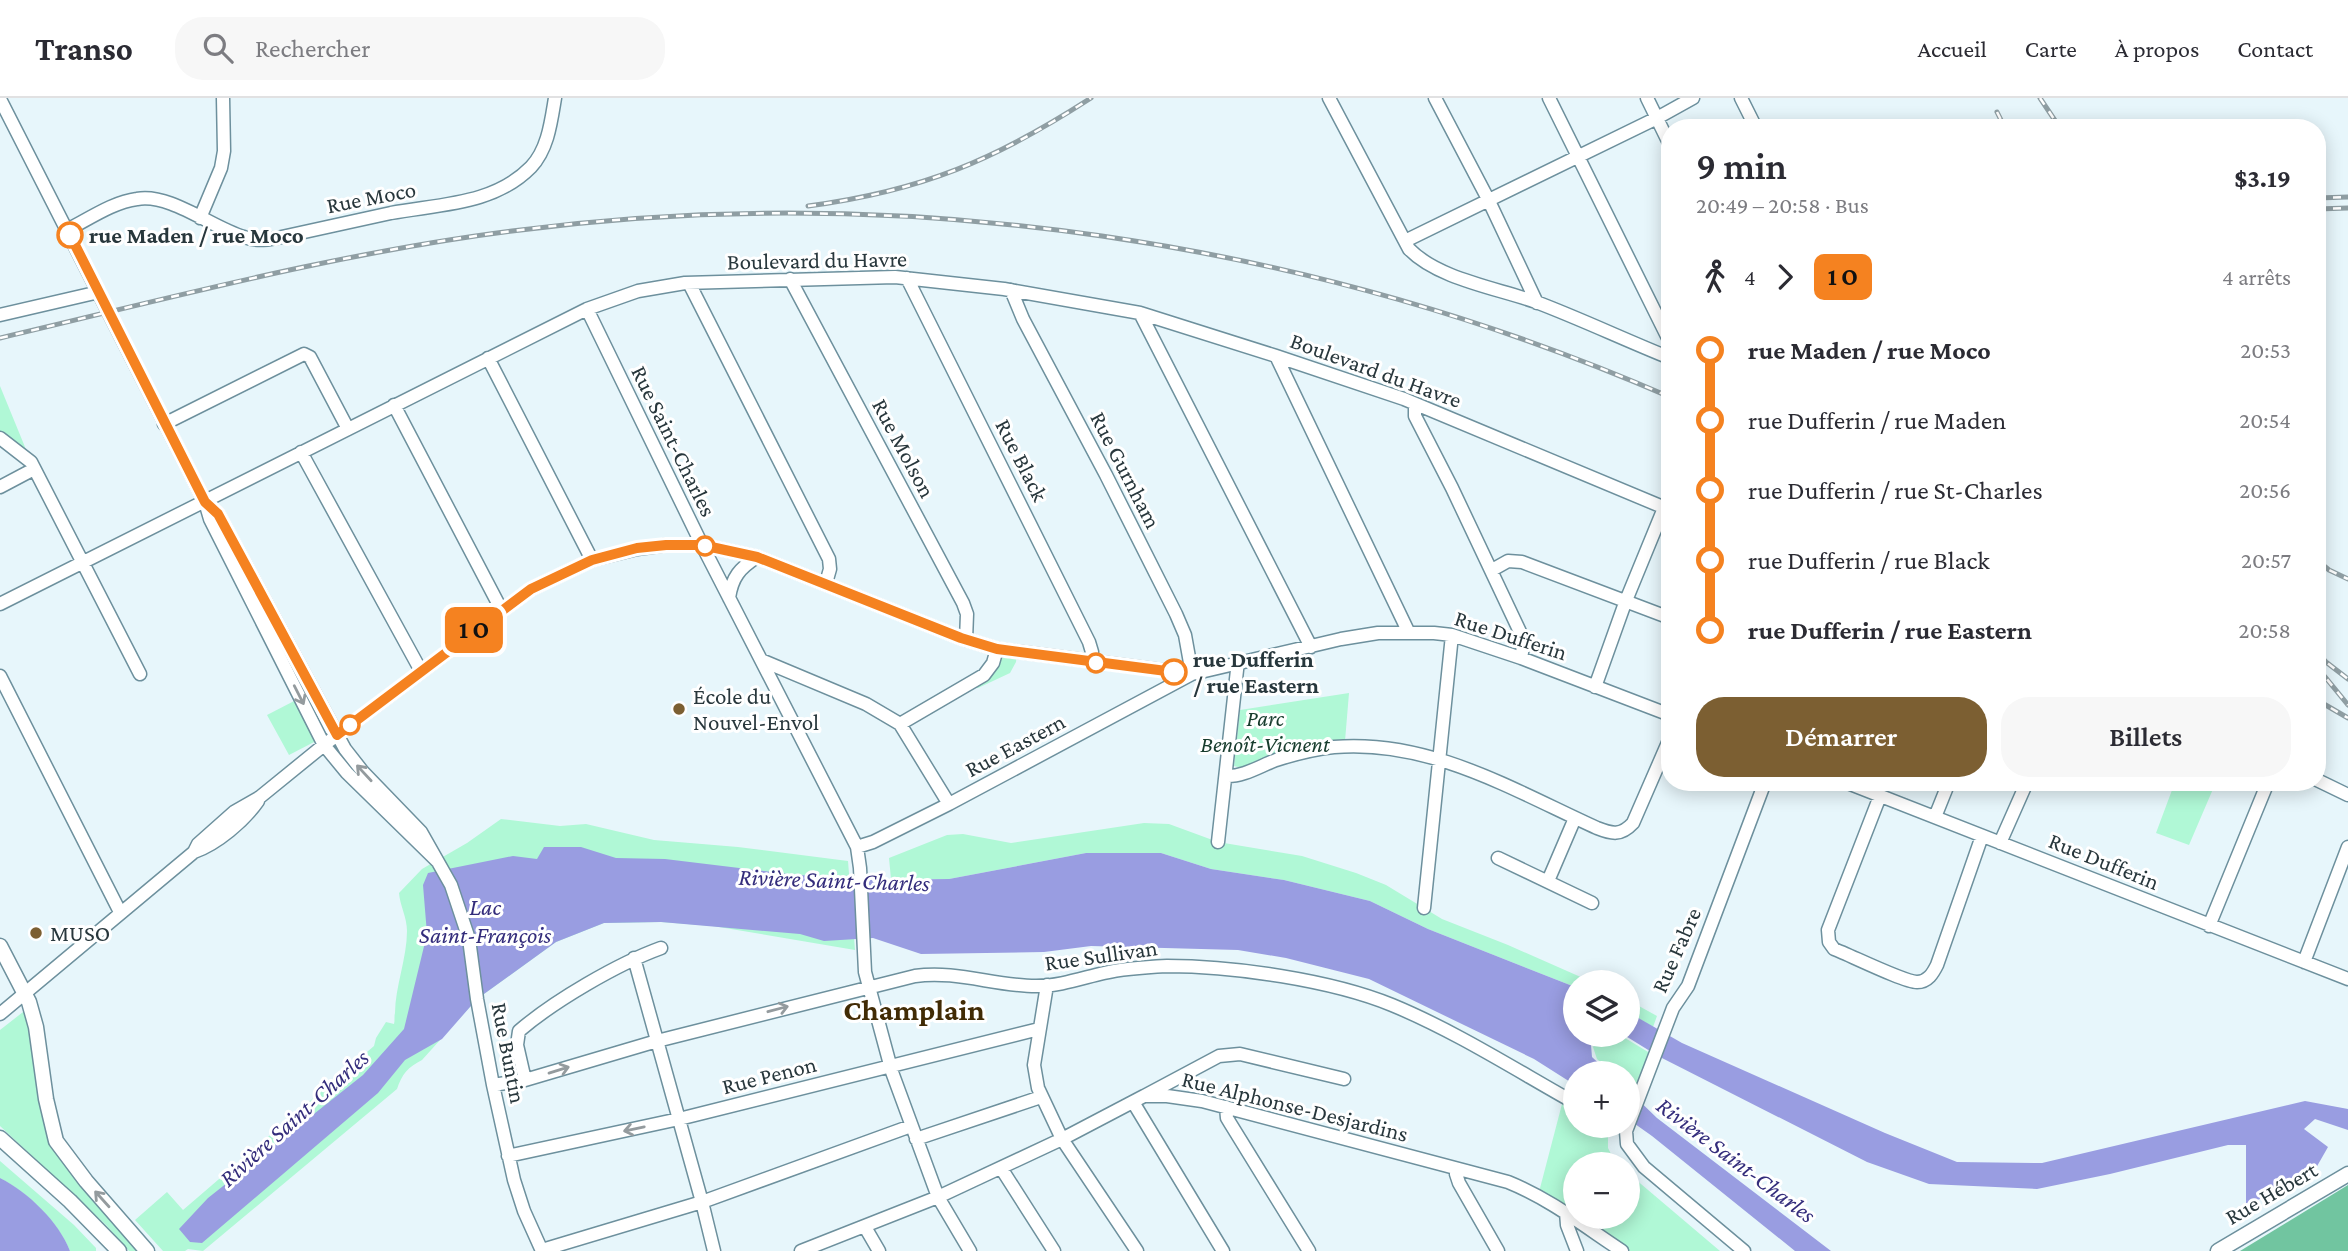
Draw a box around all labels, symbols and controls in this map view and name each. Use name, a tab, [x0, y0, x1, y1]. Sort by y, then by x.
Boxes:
search box	[175, 17, 665, 80]
icon: search	[199, 29, 237, 67]
text: Transo	[35, 30, 133, 67]
text: Rechercher	[255, 34, 371, 63]
text: Accueil	[1917, 35, 1987, 62]
text: Carte	[2025, 35, 2077, 62]
text: À propos	[2115, 35, 2199, 62]
text: Contact	[2237, 35, 2313, 62]
text: 9 min	[1696, 145, 1787, 187]
text: $3.19	[2234, 164, 2291, 193]
street label: Rue Moco	[324, 176, 418, 218]
text: 20:49 – 20:58 · Bus	[1696, 192, 1869, 218]
marker: rue Maden / rue Moco	[57, 222, 83, 248]
place label: rue Maden / rue Moco	[89, 222, 304, 248]
street label: Boulevard du Havre	[727, 245, 907, 275]
icon: walk	[1696, 258, 1734, 296]
icon: forward	[1766, 258, 1804, 296]
text: 1 O	[1828, 263, 1858, 290]
text: 4	[1744, 264, 1756, 290]
text: 4 arrêts	[2222, 264, 2291, 290]
street label: Boulevard du Havre	[1287, 327, 1465, 413]
text: rue Maden / rue Moco	[1748, 336, 1991, 365]
text: 20:53	[2240, 337, 2291, 363]
street label: Rue Saint-Charles	[626, 361, 722, 521]
street label: Rue Molson	[867, 394, 941, 502]
text: rue Dufferin / rue Maden	[1748, 406, 2006, 435]
street label: Rue Gurnham	[1085, 407, 1167, 533]
text: 20:54	[2239, 407, 2291, 433]
street label: Rue Black	[990, 415, 1054, 505]
text: rue Dufferin / rue St-Charles	[1748, 476, 2043, 505]
text: 20:56	[2239, 477, 2291, 503]
unlabelled marker	[695, 536, 715, 556]
text: rue Dufferin / rue Black	[1748, 546, 1990, 575]
text: 20:57	[2241, 547, 2291, 573]
street label: Rue Dufferin	[1451, 605, 1571, 665]
line badge: 1 O	[434, 607, 514, 653]
text: 1 O	[459, 616, 489, 643]
text: rue Dufferin / rue Eastern	[1748, 616, 2032, 645]
text: 20:58	[2239, 617, 2291, 643]
place label: rue Dufferin / rue Eastern	[1193, 646, 1319, 698]
unlabelled marker	[1086, 653, 1106, 673]
marker: rue Dufferin / rue Eastern	[1161, 659, 1187, 685]
place label: École du Nouvel-Envol	[693, 683, 819, 735]
one-way arrow	[292, 684, 306, 705]
button: Démarrer	[1696, 697, 1987, 777]
button: Billets	[2001, 697, 2291, 777]
marker: École du Nouvel-Envol	[671, 701, 687, 717]
park label: Parc Benoît-Vicnent	[1200, 705, 1331, 757]
street label: Rue Eastern	[961, 708, 1069, 782]
unlabelled marker	[340, 715, 360, 735]
one-way arrow	[356, 764, 372, 782]
street label: Rue Dufferin	[2045, 827, 2163, 895]
water label: Rivière Saint-Charles	[738, 863, 931, 896]
water label: Lac Saint-François	[419, 893, 552, 948]
street label: Rue Fabre	[1646, 904, 1706, 996]
place label: MUSO	[50, 920, 110, 946]
marker: MUSO	[28, 925, 44, 941]
street label: Rue Sullivan	[1043, 934, 1159, 976]
map controls	[1563, 970, 1640, 1229]
button: layers	[1563, 970, 1640, 1047]
district label: Champlain	[843, 993, 985, 1026]
street label: Rue Buntin	[486, 1000, 532, 1106]
one-way arrow	[766, 1002, 789, 1015]
water label: Rivière Saint-Charles	[214, 1043, 374, 1192]
street label: Rue Penon	[719, 1051, 819, 1099]
button: +	[1563, 1061, 1640, 1138]
one-way arrow	[548, 1063, 570, 1076]
street label: Rue Alphonse-Desjardins	[1179, 1065, 1411, 1147]
water label: Rivière Saint-Charles	[1652, 1091, 1821, 1228]
one-way arrow	[623, 1123, 646, 1137]
button: −	[1563, 1152, 1640, 1229]
street label: Rue Hébert	[2220, 1156, 2322, 1230]
one-way arrow	[94, 1190, 110, 1208]

